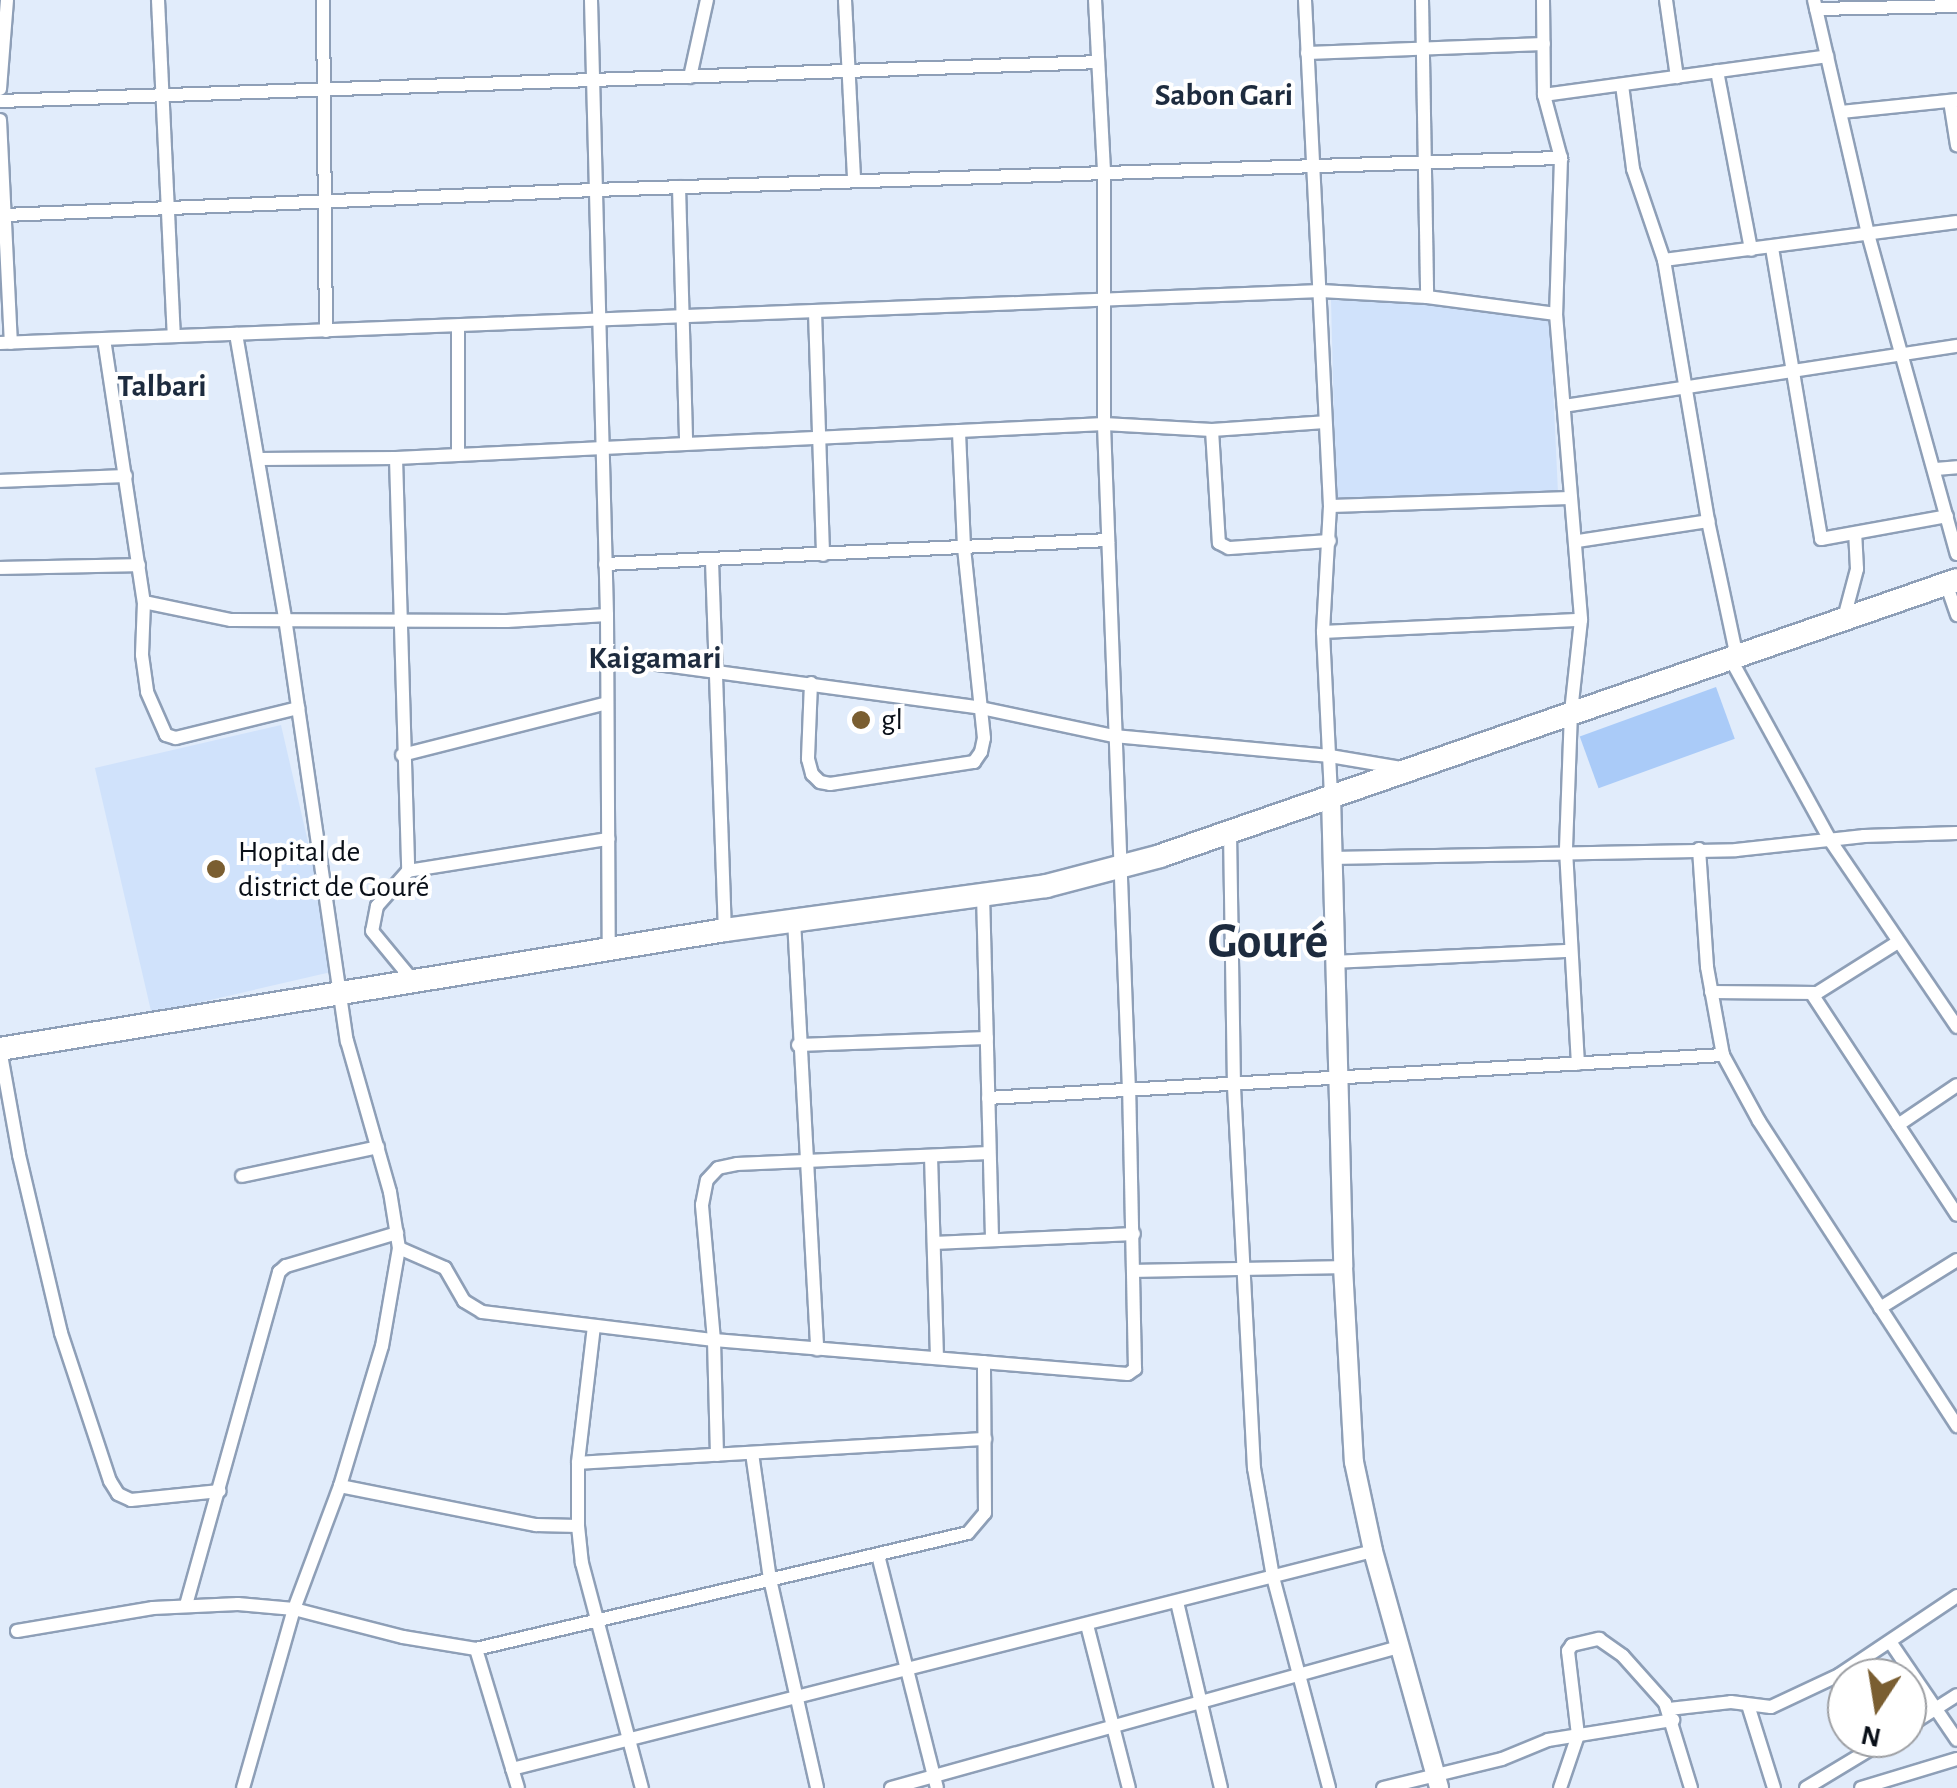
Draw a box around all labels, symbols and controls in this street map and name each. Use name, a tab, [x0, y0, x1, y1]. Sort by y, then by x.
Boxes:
district label: Sabon Gari	[1155, 76, 1293, 114]
district label: Talbari	[117, 367, 207, 405]
district label: Kaigamari	[588, 639, 722, 677]
place label: gl	[881, 702, 903, 738]
marker: gl	[850, 709, 872, 731]
place label: Hopital de district de Gouré	[238, 834, 429, 904]
marker: Hopital de district de Gouré	[203, 856, 229, 882]
district label: Gouré	[1208, 913, 1328, 973]
north arrow	[1827, 1658, 1927, 1758]
text: N	[1859, 1720, 1884, 1751]

